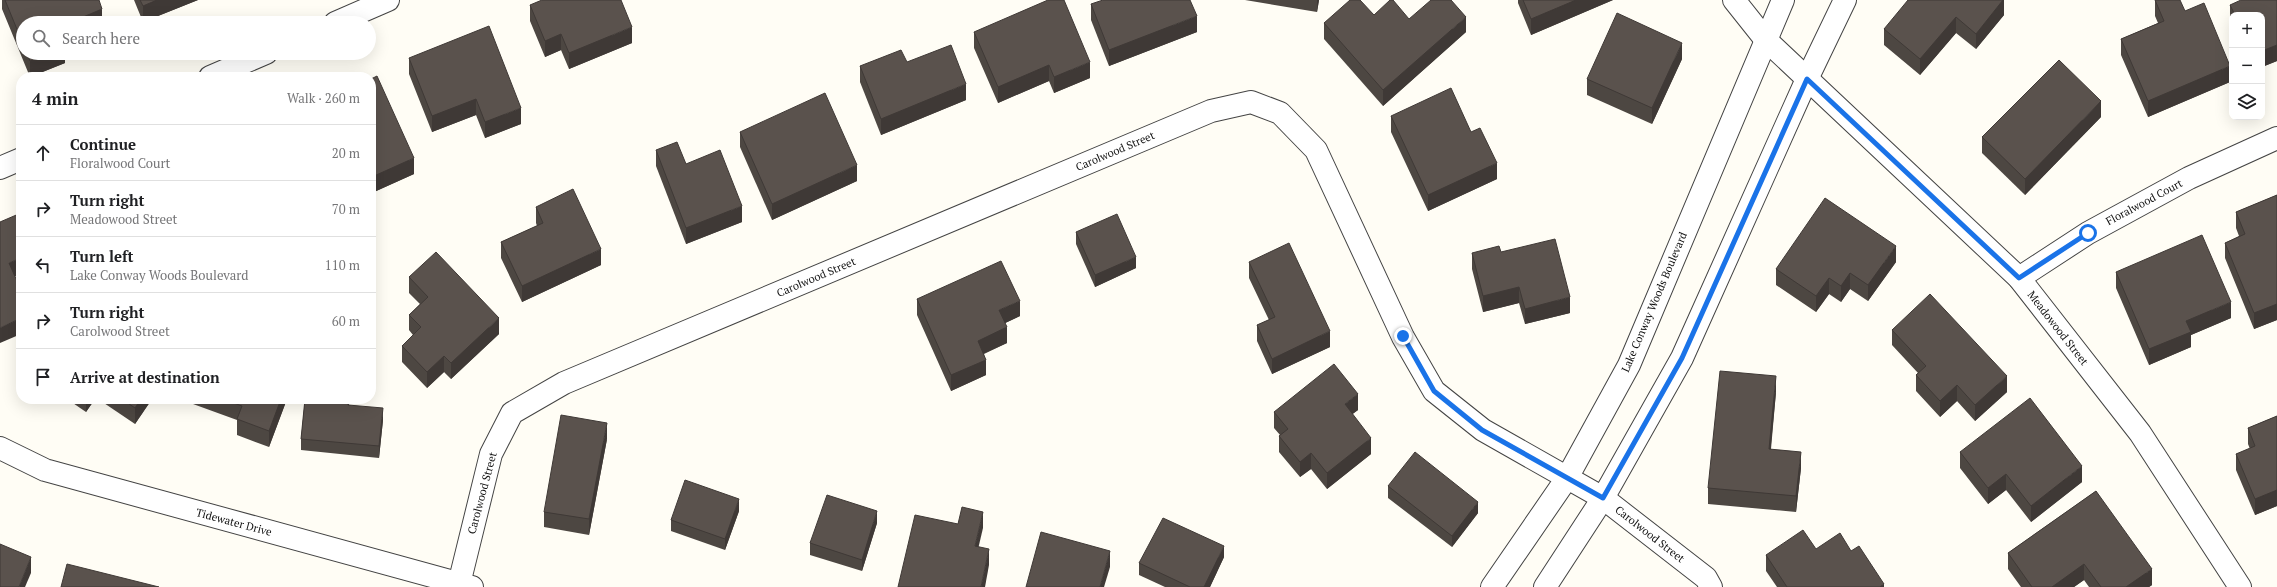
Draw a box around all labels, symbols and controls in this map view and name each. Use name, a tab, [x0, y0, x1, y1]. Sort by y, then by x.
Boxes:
map controls	[2229, 12, 2265, 120]
button: +	[2229, 12, 2265, 48]
search box	[16, 16, 376, 60]
icon: search	[30, 27, 52, 49]
text: Search here	[62, 28, 140, 48]
button: −	[2229, 48, 2265, 84]
button: layers	[2229, 84, 2265, 120]
text: 4 min	[32, 87, 79, 110]
text: Walk · 260 m	[287, 89, 360, 107]
street label: Carolwood Street	[1073, 128, 1157, 174]
text: Continue	[70, 134, 136, 154]
icon: ahead	[32, 142, 54, 164]
text: 20 m	[332, 144, 360, 162]
text: Floralwood Court	[70, 154, 170, 172]
street label: Floralwood Court	[2103, 176, 2185, 228]
text: Turn right	[70, 190, 145, 210]
icon: right	[32, 198, 54, 220]
text: 70 m	[332, 200, 360, 218]
text: Meadowood Street	[70, 210, 177, 228]
route start	[2079, 224, 2097, 242]
street label: Lake Conway Woods Boulevard	[1618, 230, 1690, 374]
text: Turn left	[70, 246, 134, 266]
icon: left	[32, 254, 54, 276]
street label: Carolwood Street	[774, 254, 858, 300]
text: 110 m	[325, 256, 360, 274]
text: Lake Conway Woods Boulevard	[70, 266, 249, 284]
street label: Meadowood Street	[2025, 288, 2091, 368]
text: Turn right	[70, 302, 145, 322]
icon: right	[32, 310, 54, 332]
text: 60 m	[332, 312, 360, 330]
text: Carolwood Street	[70, 322, 170, 340]
route end	[1394, 327, 1412, 345]
icon: arrive	[32, 366, 54, 388]
text: Arrive at destination	[70, 367, 220, 387]
street label: Carolwood Street	[464, 450, 500, 536]
street label: Carolwood Street	[1612, 502, 1688, 566]
street label: Tidewater Drive	[194, 505, 274, 539]

